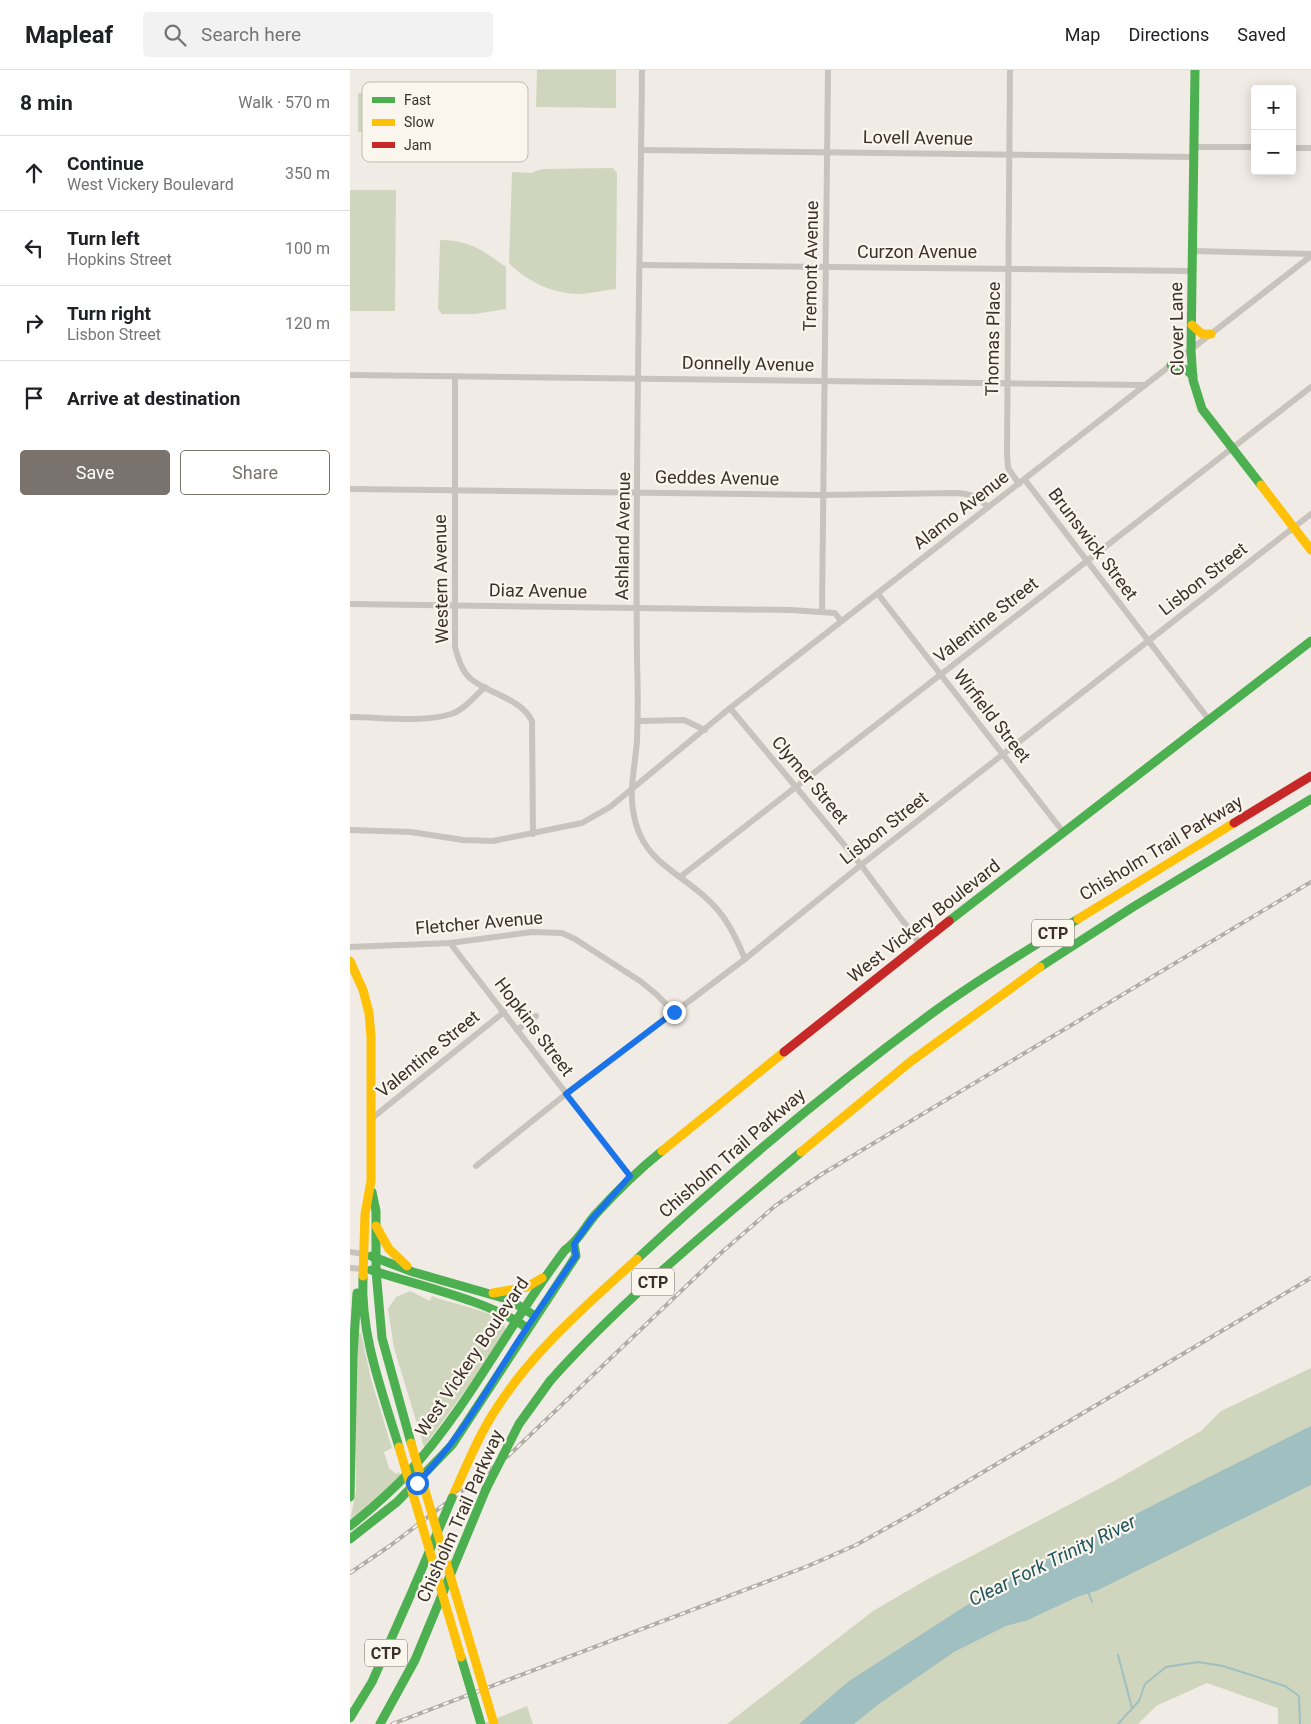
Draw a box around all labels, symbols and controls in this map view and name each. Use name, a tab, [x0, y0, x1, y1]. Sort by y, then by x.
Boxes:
search box	[143, 12, 493, 57]
text: Mapleaf	[25, 21, 113, 49]
icon: search	[161, 21, 189, 49]
text: Search here	[201, 23, 301, 46]
text: Map	[1065, 24, 1100, 45]
text: Directions	[1128, 24, 1209, 45]
text: Saved	[1237, 24, 1286, 45]
legend	[362, 82, 528, 162]
map controls	[1251, 85, 1296, 175]
button: +	[1251, 85, 1296, 130]
text: 8 min	[20, 91, 73, 115]
text: Fast	[404, 92, 431, 108]
text: Walk · 570 m	[238, 93, 330, 112]
text: Slow	[404, 114, 435, 130]
street label: Lovell Avenue	[863, 126, 973, 149]
button: −	[1251, 130, 1296, 175]
text: Jam	[404, 137, 432, 153]
text: Continue	[67, 152, 144, 175]
icon: ahead	[20, 159, 48, 187]
text: 350 m	[285, 164, 330, 183]
text: West Vickery Boulevard	[67, 175, 234, 194]
street label: Tremont Avenue	[799, 200, 822, 332]
text: Turn left	[67, 227, 140, 250]
icon: left	[20, 234, 48, 262]
text: 100 m	[285, 239, 330, 258]
street label: Curzon Avenue	[857, 241, 977, 262]
text: Hopkins Street	[67, 250, 172, 269]
street label: Thomas Place	[981, 281, 1004, 397]
street label: Clover Lane	[1165, 282, 1188, 376]
text: Turn right	[67, 302, 151, 325]
icon: right	[20, 309, 48, 337]
text: 120 m	[285, 314, 330, 333]
text: Lisbon Street	[67, 325, 161, 344]
street label: Donnelly Avenue	[682, 352, 814, 375]
icon: arrive	[20, 384, 48, 412]
text: Arrive at destination	[67, 387, 240, 410]
button: Save	[20, 450, 170, 495]
button: Share	[180, 450, 330, 495]
street label: Geddes Avenue	[655, 466, 779, 489]
street label: Alamo Avenue	[909, 466, 1013, 553]
street label: Ashland Avenue	[611, 472, 634, 600]
street label: Brunswick Street	[1044, 484, 1142, 604]
street label: Western Avenue	[429, 514, 452, 644]
street label: Lisbon Street	[1155, 538, 1251, 619]
street label: Valentine Street	[929, 572, 1042, 667]
street label: Diaz Avenue	[489, 579, 587, 602]
street label: Wirfield Street	[950, 665, 1035, 767]
street label: Clymer Street	[768, 732, 853, 828]
street label: Lisbon Street	[836, 787, 932, 868]
street label: Chisholm Trail Parkway	[1075, 790, 1247, 905]
street label: West Vickery Boulevard	[843, 855, 1004, 987]
street label: Fletcher Avenue	[414, 906, 544, 939]
road number: CTP	[1032, 920, 1074, 946]
street label: Hopkins Street	[491, 973, 578, 1080]
route end	[663, 1001, 686, 1024]
street label: Valentine Street	[372, 1006, 483, 1102]
street label: Chisholm Trail Parkway	[654, 1083, 809, 1222]
road number: CTP	[632, 1268, 674, 1296]
street label: West Vickery Boulevard	[410, 1273, 533, 1440]
street label: Chisholm Trail Parkway	[412, 1426, 507, 1605]
route start	[406, 1472, 429, 1495]
water label: Clear Fork Trinity River	[965, 1510, 1140, 1611]
road number: CTP	[365, 1640, 407, 1666]

